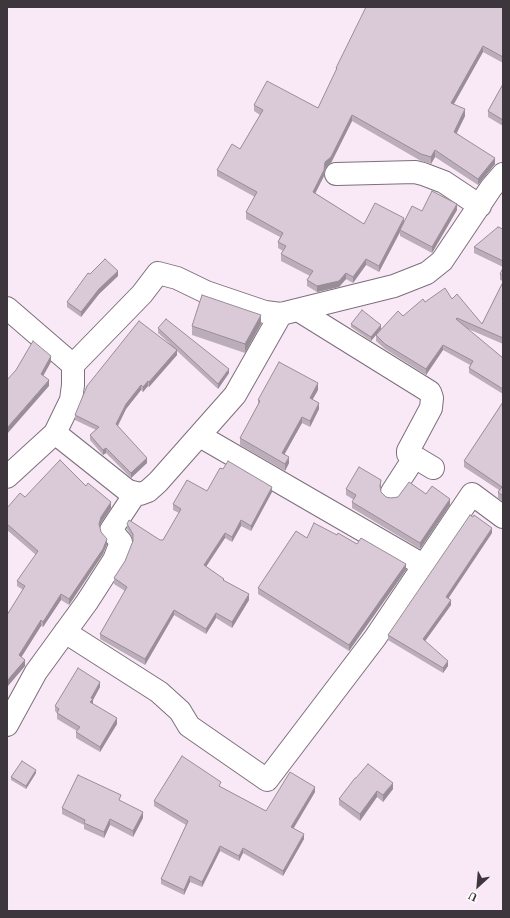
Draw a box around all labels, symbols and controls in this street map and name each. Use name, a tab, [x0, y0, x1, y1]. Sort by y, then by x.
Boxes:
north arrow	[458, 866, 498, 906]
text: U	[466, 889, 480, 905]

